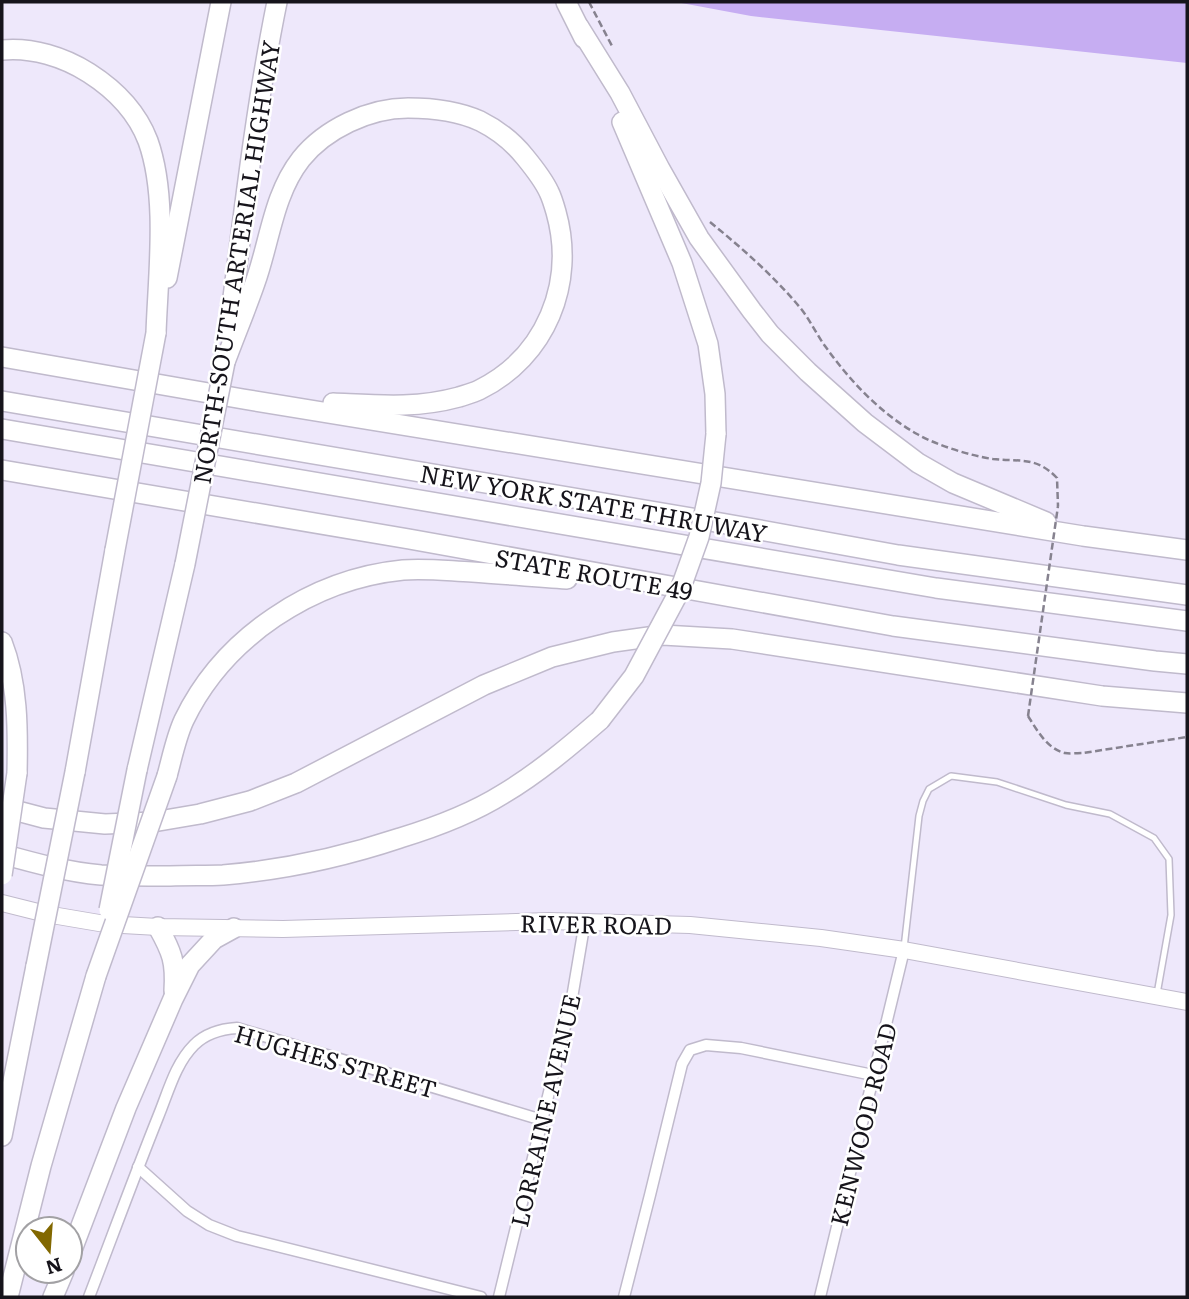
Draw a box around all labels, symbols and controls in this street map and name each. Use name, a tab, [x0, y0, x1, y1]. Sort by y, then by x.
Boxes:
street label: NORTH-SOUTH ARTERIAL HIGHWAY	[183, 38, 287, 486]
street label: NEW YORK STATE THRUWAY	[418, 454, 770, 550]
street label: STATE ROUTE 49	[492, 538, 696, 608]
street label: RIVER ROAD	[520, 904, 672, 942]
street label: LORRAINE AVENUE	[500, 990, 588, 1230]
street label: HUGHES STREET	[231, 1014, 441, 1106]
street label: KENWOOD ROAD	[820, 1019, 904, 1229]
north arrow	[14, 1215, 84, 1285]
text: N	[42, 1251, 66, 1283]

